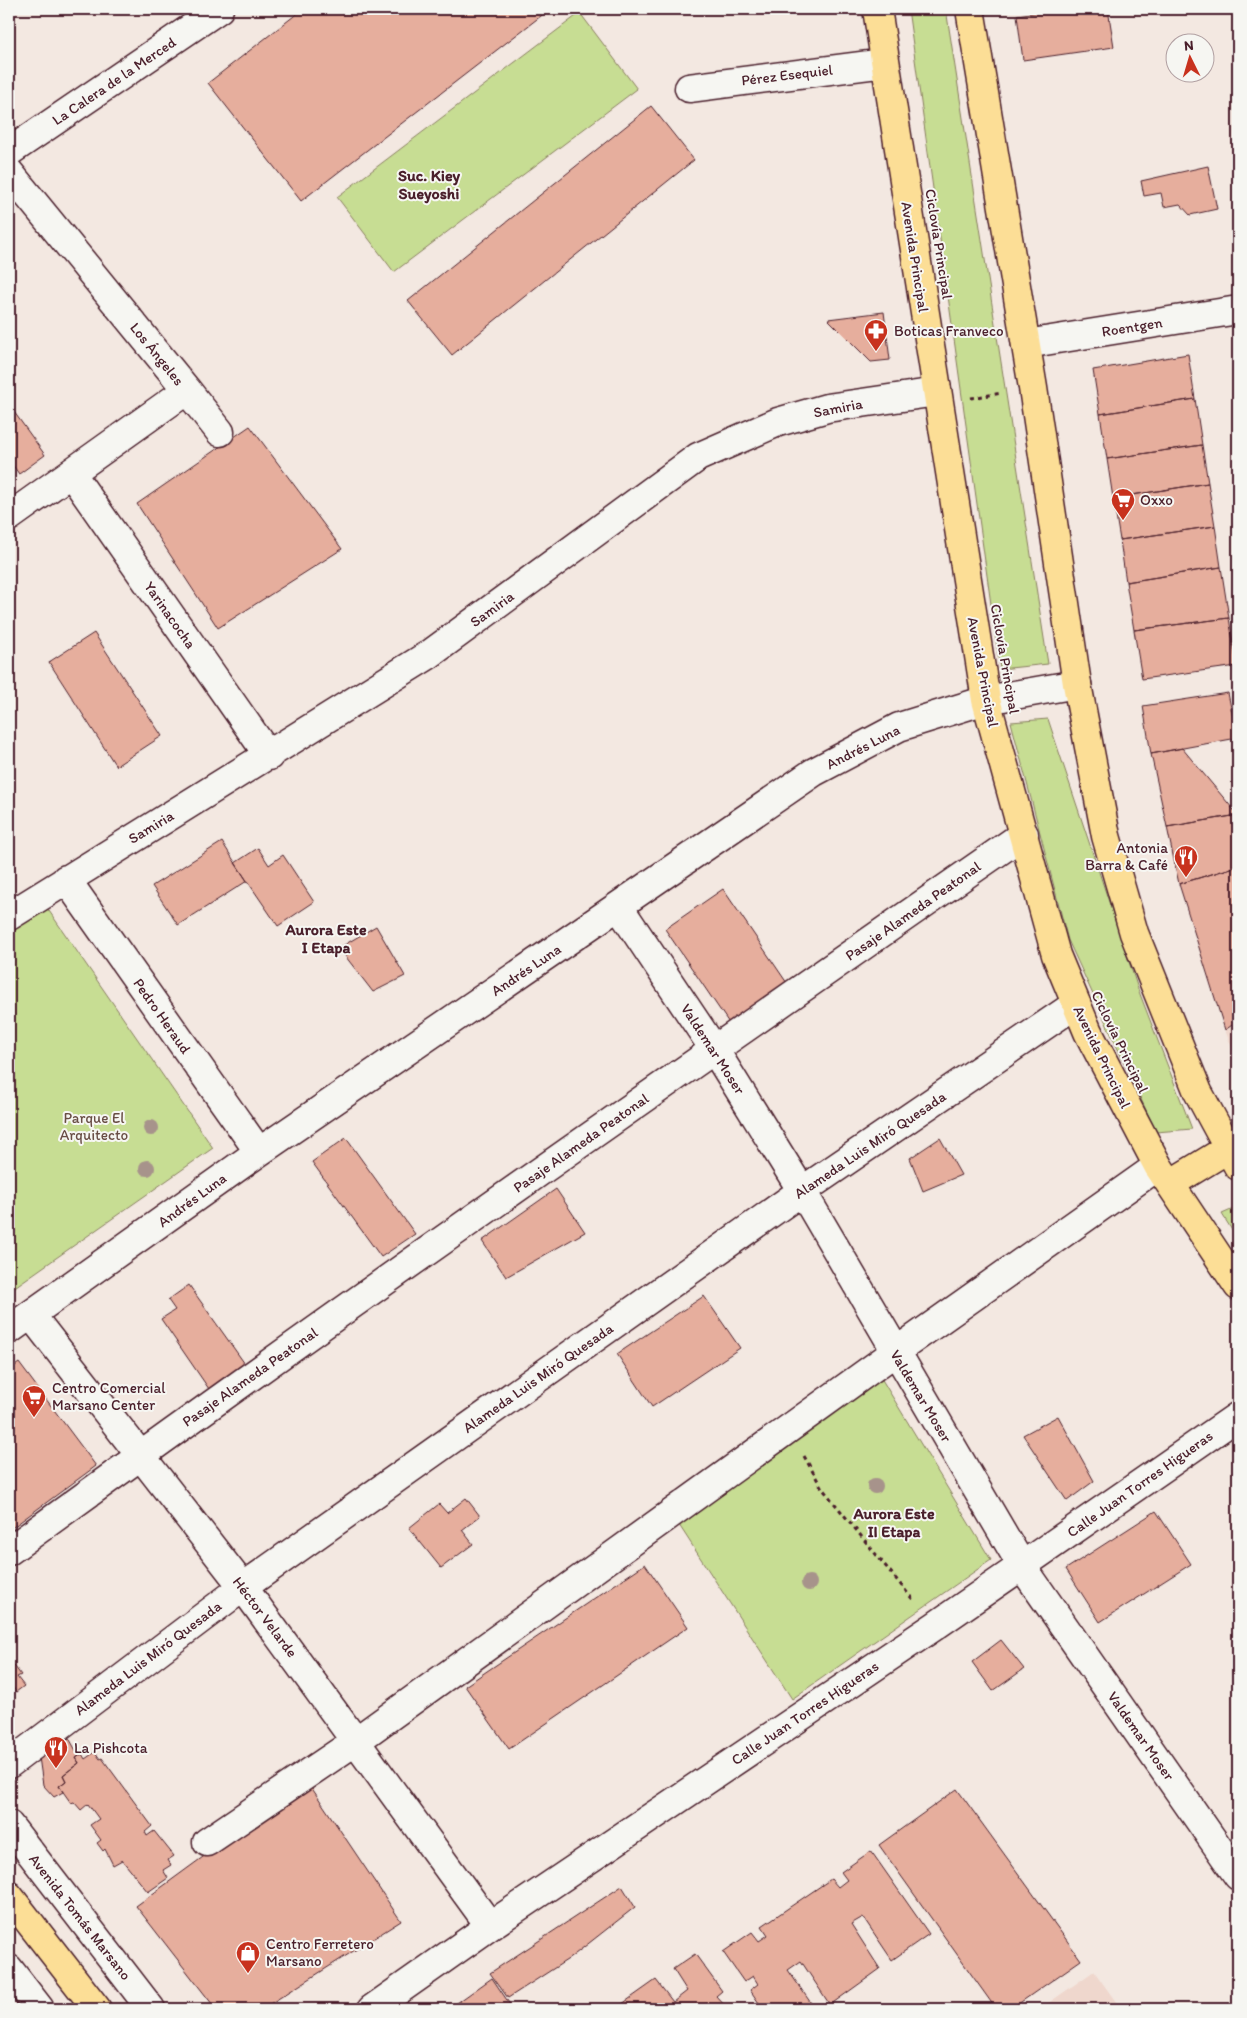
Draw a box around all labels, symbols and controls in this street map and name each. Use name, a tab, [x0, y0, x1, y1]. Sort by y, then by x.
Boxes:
north arrow	[1164, 32, 1214, 82]
street label: La Calera de la Merced	[49, 33, 180, 129]
text: N	[1183, 37, 1194, 54]
street label: Pérez Esequiel	[740, 60, 834, 90]
district label: Suc. Kiey Sueyoshi	[398, 166, 461, 204]
street label: Ciclovía Principal	[921, 188, 957, 301]
street label: Avenida Principal	[897, 200, 933, 314]
street label: Roentgen	[1100, 313, 1164, 341]
pharmacy icon: Boticas Franveco	[863, 318, 889, 352]
street label: Los Ángeles	[126, 319, 188, 389]
place label: Boticas Franveco	[894, 322, 1004, 340]
street label: Samiria	[812, 394, 864, 422]
supermarket icon: Oxxo	[1110, 487, 1136, 521]
place label: Oxxo	[1140, 491, 1173, 509]
street label: Yarinacocha	[140, 578, 200, 652]
street label: Samiria	[466, 587, 518, 631]
street label: Ciclovía Principal	[986, 603, 1024, 716]
street label: Avenida Principal	[963, 615, 1003, 729]
street label: Andrés Luna	[823, 720, 903, 773]
street label: Samiria	[125, 806, 177, 848]
place label: Antonia Barra & Café	[1085, 839, 1168, 874]
restaurant icon: Antonia Barra & Café	[1173, 844, 1199, 878]
street label: Pasaje Alameda Peatonal	[842, 857, 985, 965]
district label: Aurora Este I Etapa	[284, 920, 367, 958]
street label: Andrés Luna	[488, 940, 565, 1000]
street label: Pedro Heraud	[129, 975, 195, 1058]
street label: Ciclovía Principal	[1087, 988, 1153, 1097]
street label: Valdemar Moser	[677, 1000, 749, 1098]
street label: Avenida Principal	[1069, 1003, 1135, 1112]
street label: Alameda Luis Miró Quesada	[791, 1087, 950, 1203]
street label: Pasaje Alameda Peatonal	[510, 1089, 653, 1197]
park label: Parque El Arquitecto	[60, 1109, 128, 1144]
street label: Andrés Luna	[154, 1169, 230, 1231]
street label: Alameda Luis Miró Quesada	[459, 1319, 617, 1437]
street label: Pasaje Alameda Peatonal	[179, 1323, 322, 1431]
street label: Valdemar Moser	[886, 1347, 956, 1445]
place label: Centro Comercial Marsano Center	[52, 1379, 166, 1414]
supermarket icon: Centro Comercial Marsano Center	[21, 1384, 47, 1418]
street label: Calle Juan Torres Higueras	[1064, 1427, 1217, 1541]
district label: Aurora Este II Etapa	[852, 1504, 935, 1542]
street label: Héctor Velarde	[229, 1573, 301, 1661]
street label: Alameda Luis Miró Quesada	[71, 1597, 225, 1719]
street label: Calle Juan Torres Higueras	[728, 1657, 882, 1769]
street label: Valdemar Moser	[1104, 1688, 1178, 1784]
restaurant icon: La Pishcota	[43, 1735, 69, 1769]
place label: La Pishcota	[74, 1739, 148, 1757]
street label: Avenida Tomás Marsano	[25, 1850, 135, 1984]
place label: Centro Ferretero Marsano	[266, 1935, 374, 1970]
shop icon: Centro Ferretero Marsano	[235, 1940, 261, 1974]

